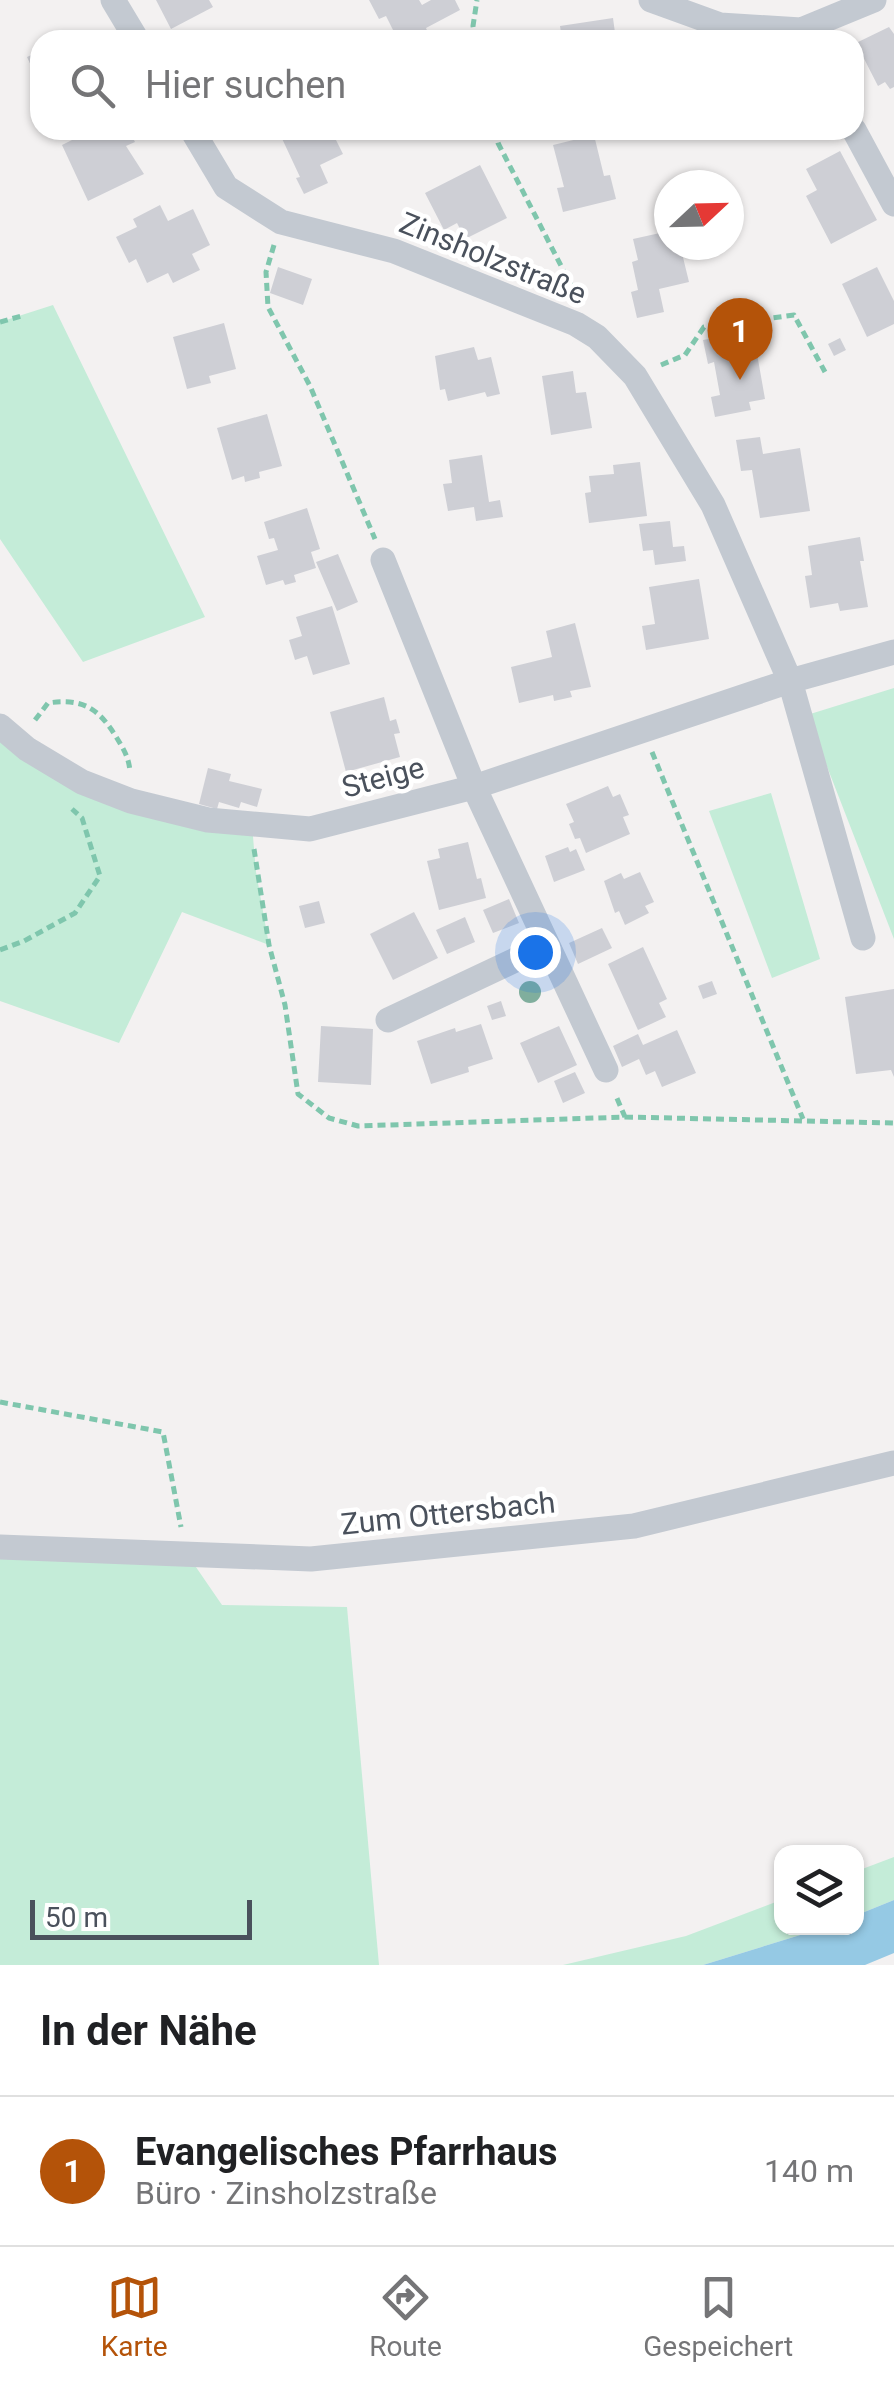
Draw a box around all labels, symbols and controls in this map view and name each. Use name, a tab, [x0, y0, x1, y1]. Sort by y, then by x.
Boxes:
search box	[30, 30, 864, 140]
icon: search	[65, 58, 120, 113]
text: Hier suchen	[145, 63, 346, 107]
north arrow	[654, 170, 744, 260]
street label: Zinsholzstraße	[395, 205, 591, 311]
pin: 1	[708, 298, 772, 380]
street label: Steige	[338, 749, 428, 805]
your location	[510, 927, 561, 978]
street label: Zum Ottersbach	[339, 1484, 557, 1542]
map controls	[774, 1845, 864, 1935]
button: layers	[774, 1845, 864, 1935]
scale bar	[30, 1895, 252, 1940]
text: 50 m	[45, 1901, 108, 1934]
text: In der Nähe	[40, 2006, 257, 2055]
text: Evangelisches Pfarrhaus	[135, 2130, 558, 2174]
text: 1	[63, 2152, 82, 2190]
text: 140 m	[764, 2152, 854, 2190]
text: Büro · Zinsholzstraße	[135, 2174, 437, 2212]
tab: Karte	[101, 2270, 168, 2363]
tab: Route	[369, 2270, 442, 2363]
tab: Gespeichert	[643, 2270, 793, 2363]

